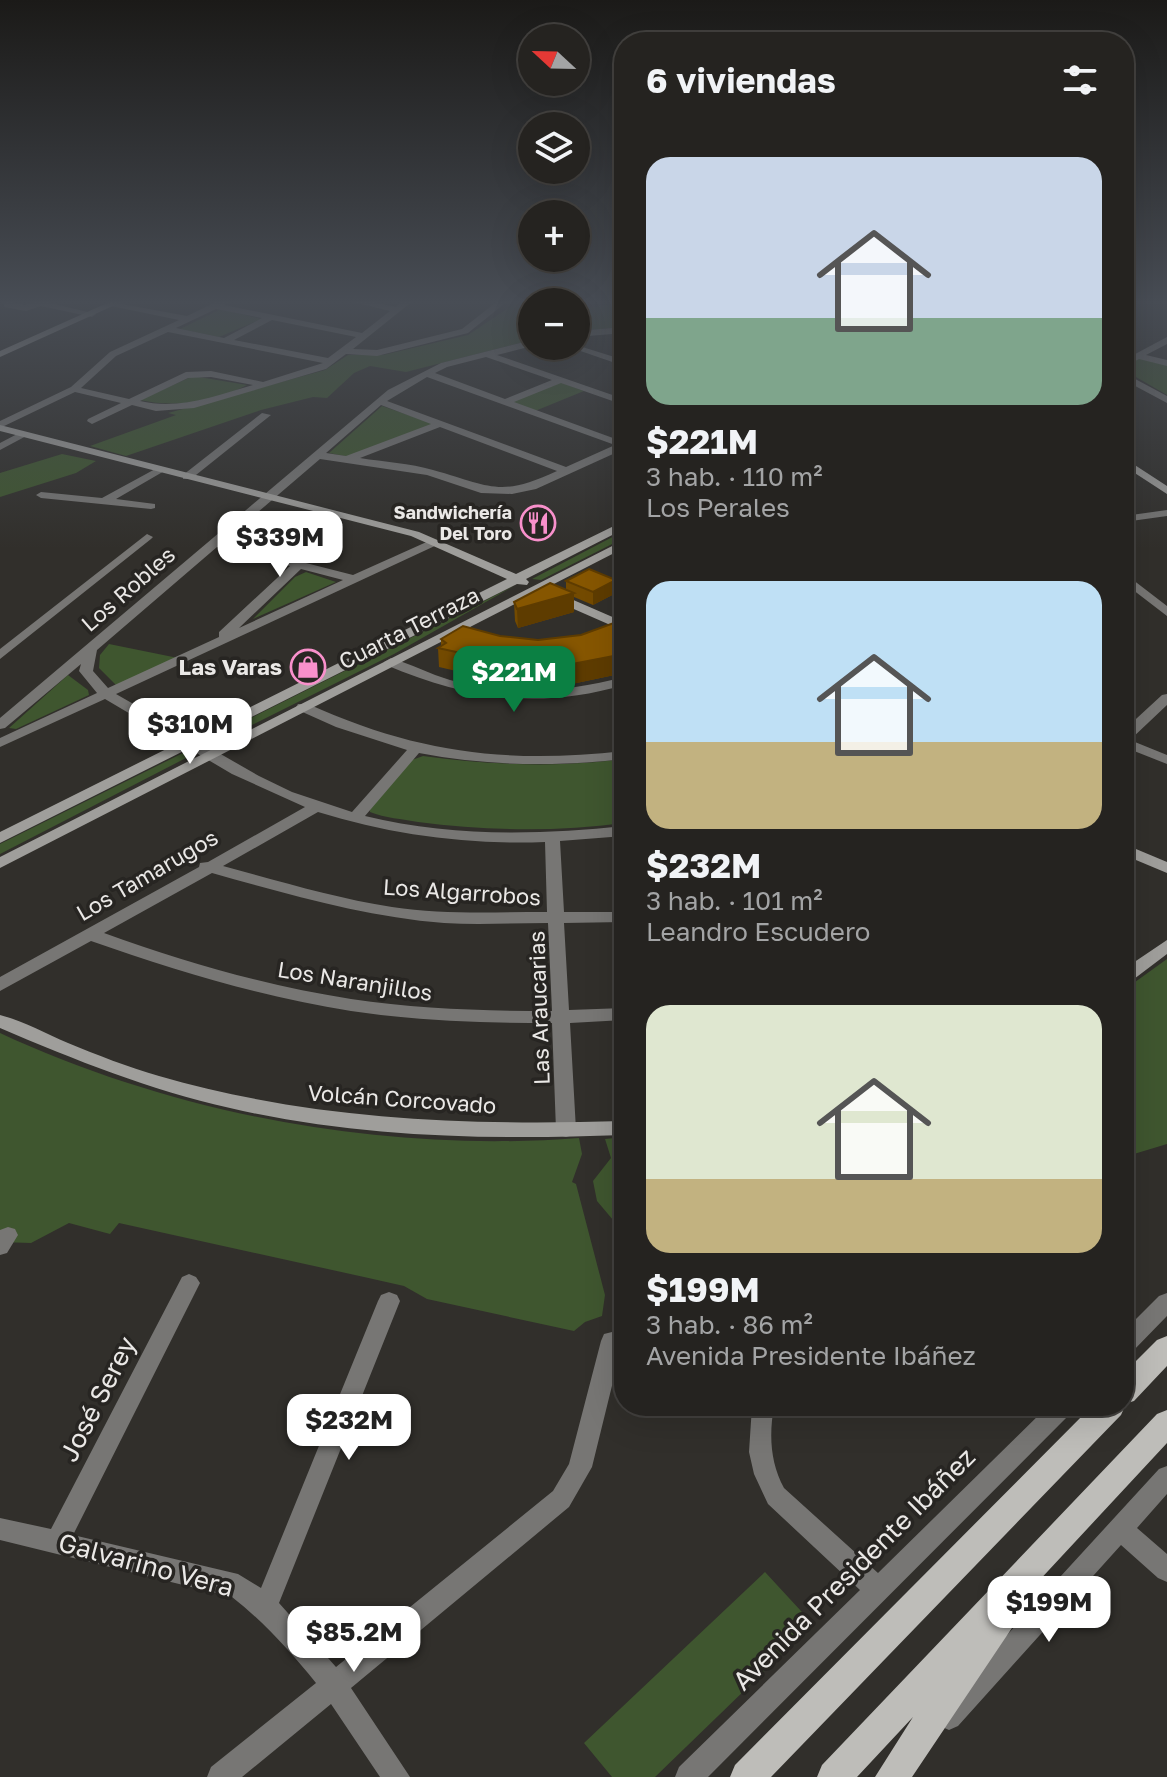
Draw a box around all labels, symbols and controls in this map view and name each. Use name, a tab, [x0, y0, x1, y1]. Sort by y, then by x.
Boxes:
north arrow	[518, 24, 590, 96]
map controls	[518, 24, 590, 360]
icon: filters	[1058, 58, 1102, 102]
text: 6 viviendas	[646, 60, 836, 100]
button: layers	[518, 112, 590, 184]
button: +	[518, 200, 590, 272]
icon: home	[802, 209, 946, 353]
button: −	[518, 288, 590, 360]
text: $221M	[646, 421, 758, 461]
text: 3 hab. · 110 m²	[646, 461, 823, 492]
text: Los Perales	[646, 492, 790, 523]
place label: Sandwichería Del Toro	[393, 501, 512, 544]
restaurant icon: Sandwichería Del Toro	[519, 504, 557, 542]
pin: $339M	[224, 511, 336, 579]
text: $339M	[236, 521, 324, 552]
street label: Los Robles	[75, 541, 180, 637]
street label: Cuarta Terraza	[334, 581, 483, 675]
icon: home	[802, 633, 946, 777]
pin: $221M	[458, 646, 570, 714]
shop icon: Las Varas	[289, 648, 327, 686]
place label: Las Varas	[178, 653, 282, 680]
text: $221M	[471, 656, 557, 687]
pin: $310M	[134, 698, 246, 766]
text: $310M	[147, 708, 233, 739]
street label: Los Tamarugos	[71, 823, 222, 926]
text: $232M	[646, 845, 761, 885]
street label: Los Algarrobos	[382, 873, 542, 910]
text: 3 hab. · 101 m²	[646, 885, 823, 916]
text: Leandro Escudero	[646, 916, 870, 947]
street label: Las Araucarias	[522, 930, 555, 1086]
street label: Los Naranjillos	[276, 955, 435, 1006]
icon: home	[802, 1057, 946, 1201]
street label: Volcán Corcovado	[307, 1078, 497, 1119]
text: $199M	[646, 1269, 760, 1309]
text: 3 hab. · 86 m²	[646, 1309, 813, 1340]
street label: José Serey	[53, 1331, 142, 1466]
text: Avenida Presidente Ibáñez	[646, 1340, 976, 1371]
pin: $232M	[293, 1394, 405, 1462]
text: $232M	[305, 1404, 393, 1435]
street label: Avenida Presidente Ibáñez	[726, 1441, 981, 1696]
street label: Galvarino Vera	[55, 1526, 237, 1603]
pin: $199M	[993, 1576, 1105, 1644]
text: $199M	[1006, 1586, 1092, 1617]
pin: $85.2M	[289, 1606, 419, 1674]
text: $85.2M	[305, 1616, 403, 1647]

